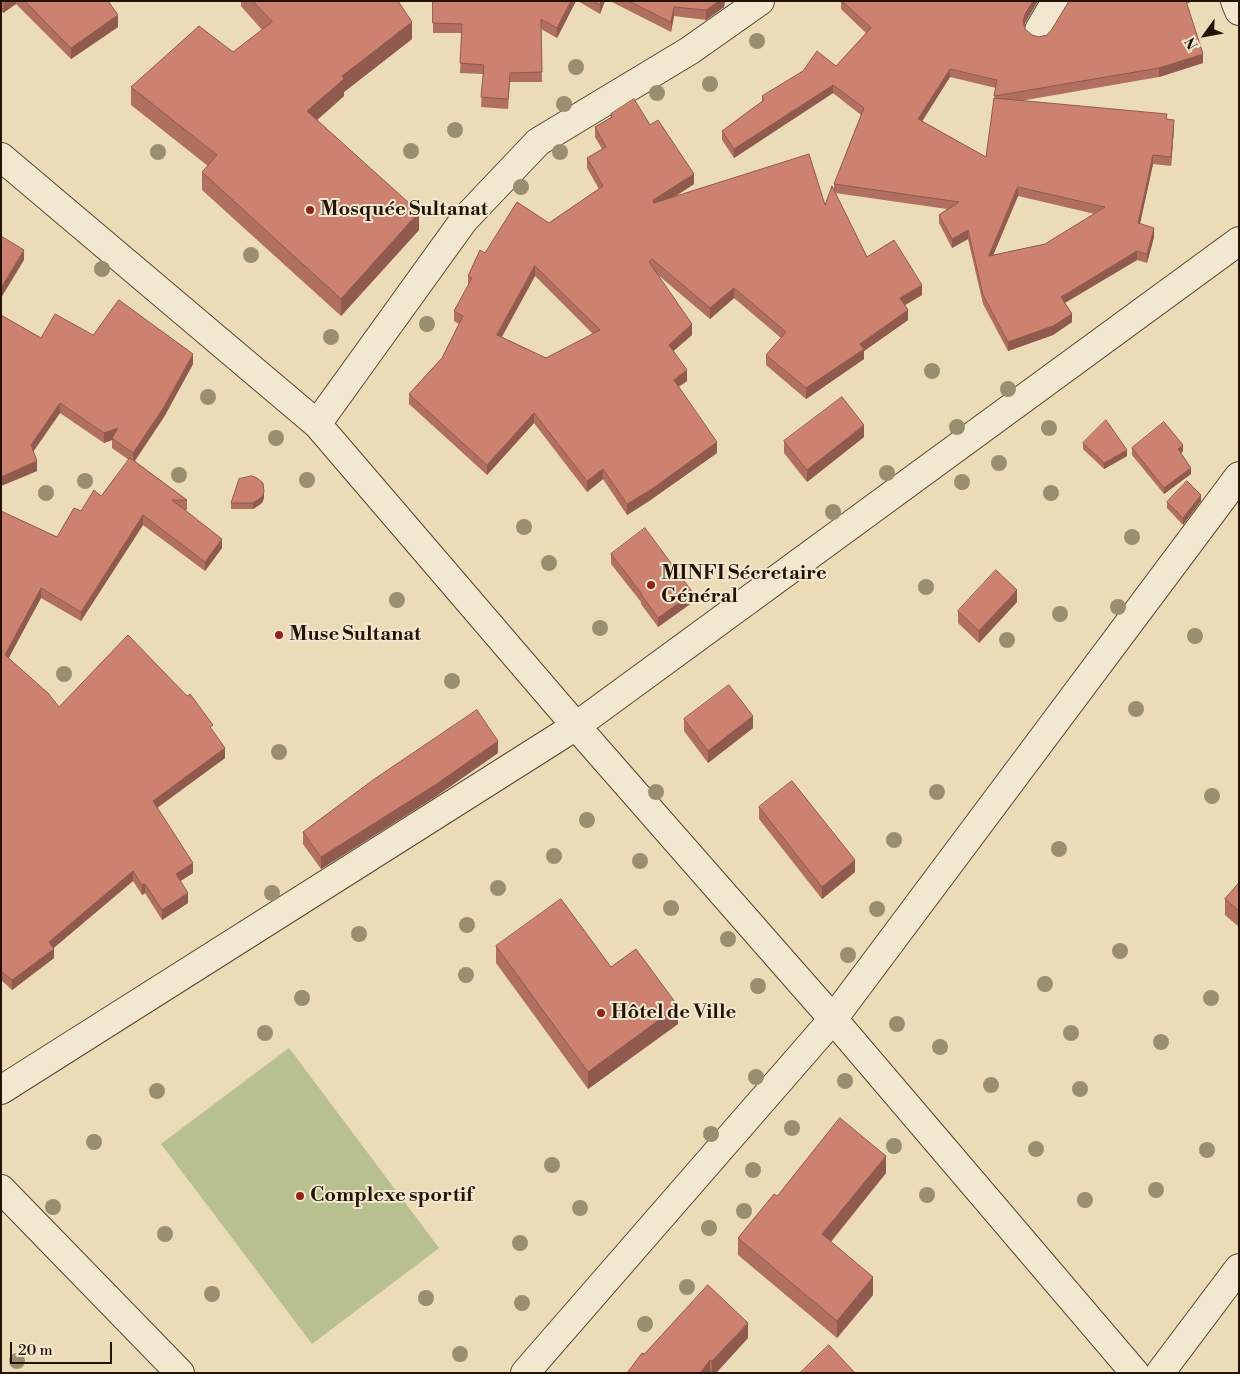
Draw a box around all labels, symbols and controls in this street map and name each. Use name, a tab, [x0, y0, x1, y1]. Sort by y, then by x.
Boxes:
north arrow	[1180, 10, 1230, 60]
text: N	[1182, 33, 1203, 52]
place label: Mosquée Sultanat	[320, 198, 488, 222]
marker: Mosquée Sultanat	[304, 204, 316, 216]
place label: MINFI Sécretaire Général	[661, 562, 827, 609]
marker: MINFI Sécretaire Général	[645, 579, 657, 591]
place label: Muse Sultanat	[289, 623, 421, 647]
marker: Muse Sultanat	[273, 629, 285, 641]
place label: Hôtel de Ville	[611, 1001, 736, 1025]
marker: Hôtel de Ville	[595, 1007, 607, 1019]
place label: Complexe sportif	[310, 1184, 473, 1208]
marker: Complexe sportif	[294, 1190, 306, 1202]
scale bar	[12, 1332, 115, 1364]
text: 20 m	[18, 1341, 53, 1360]

